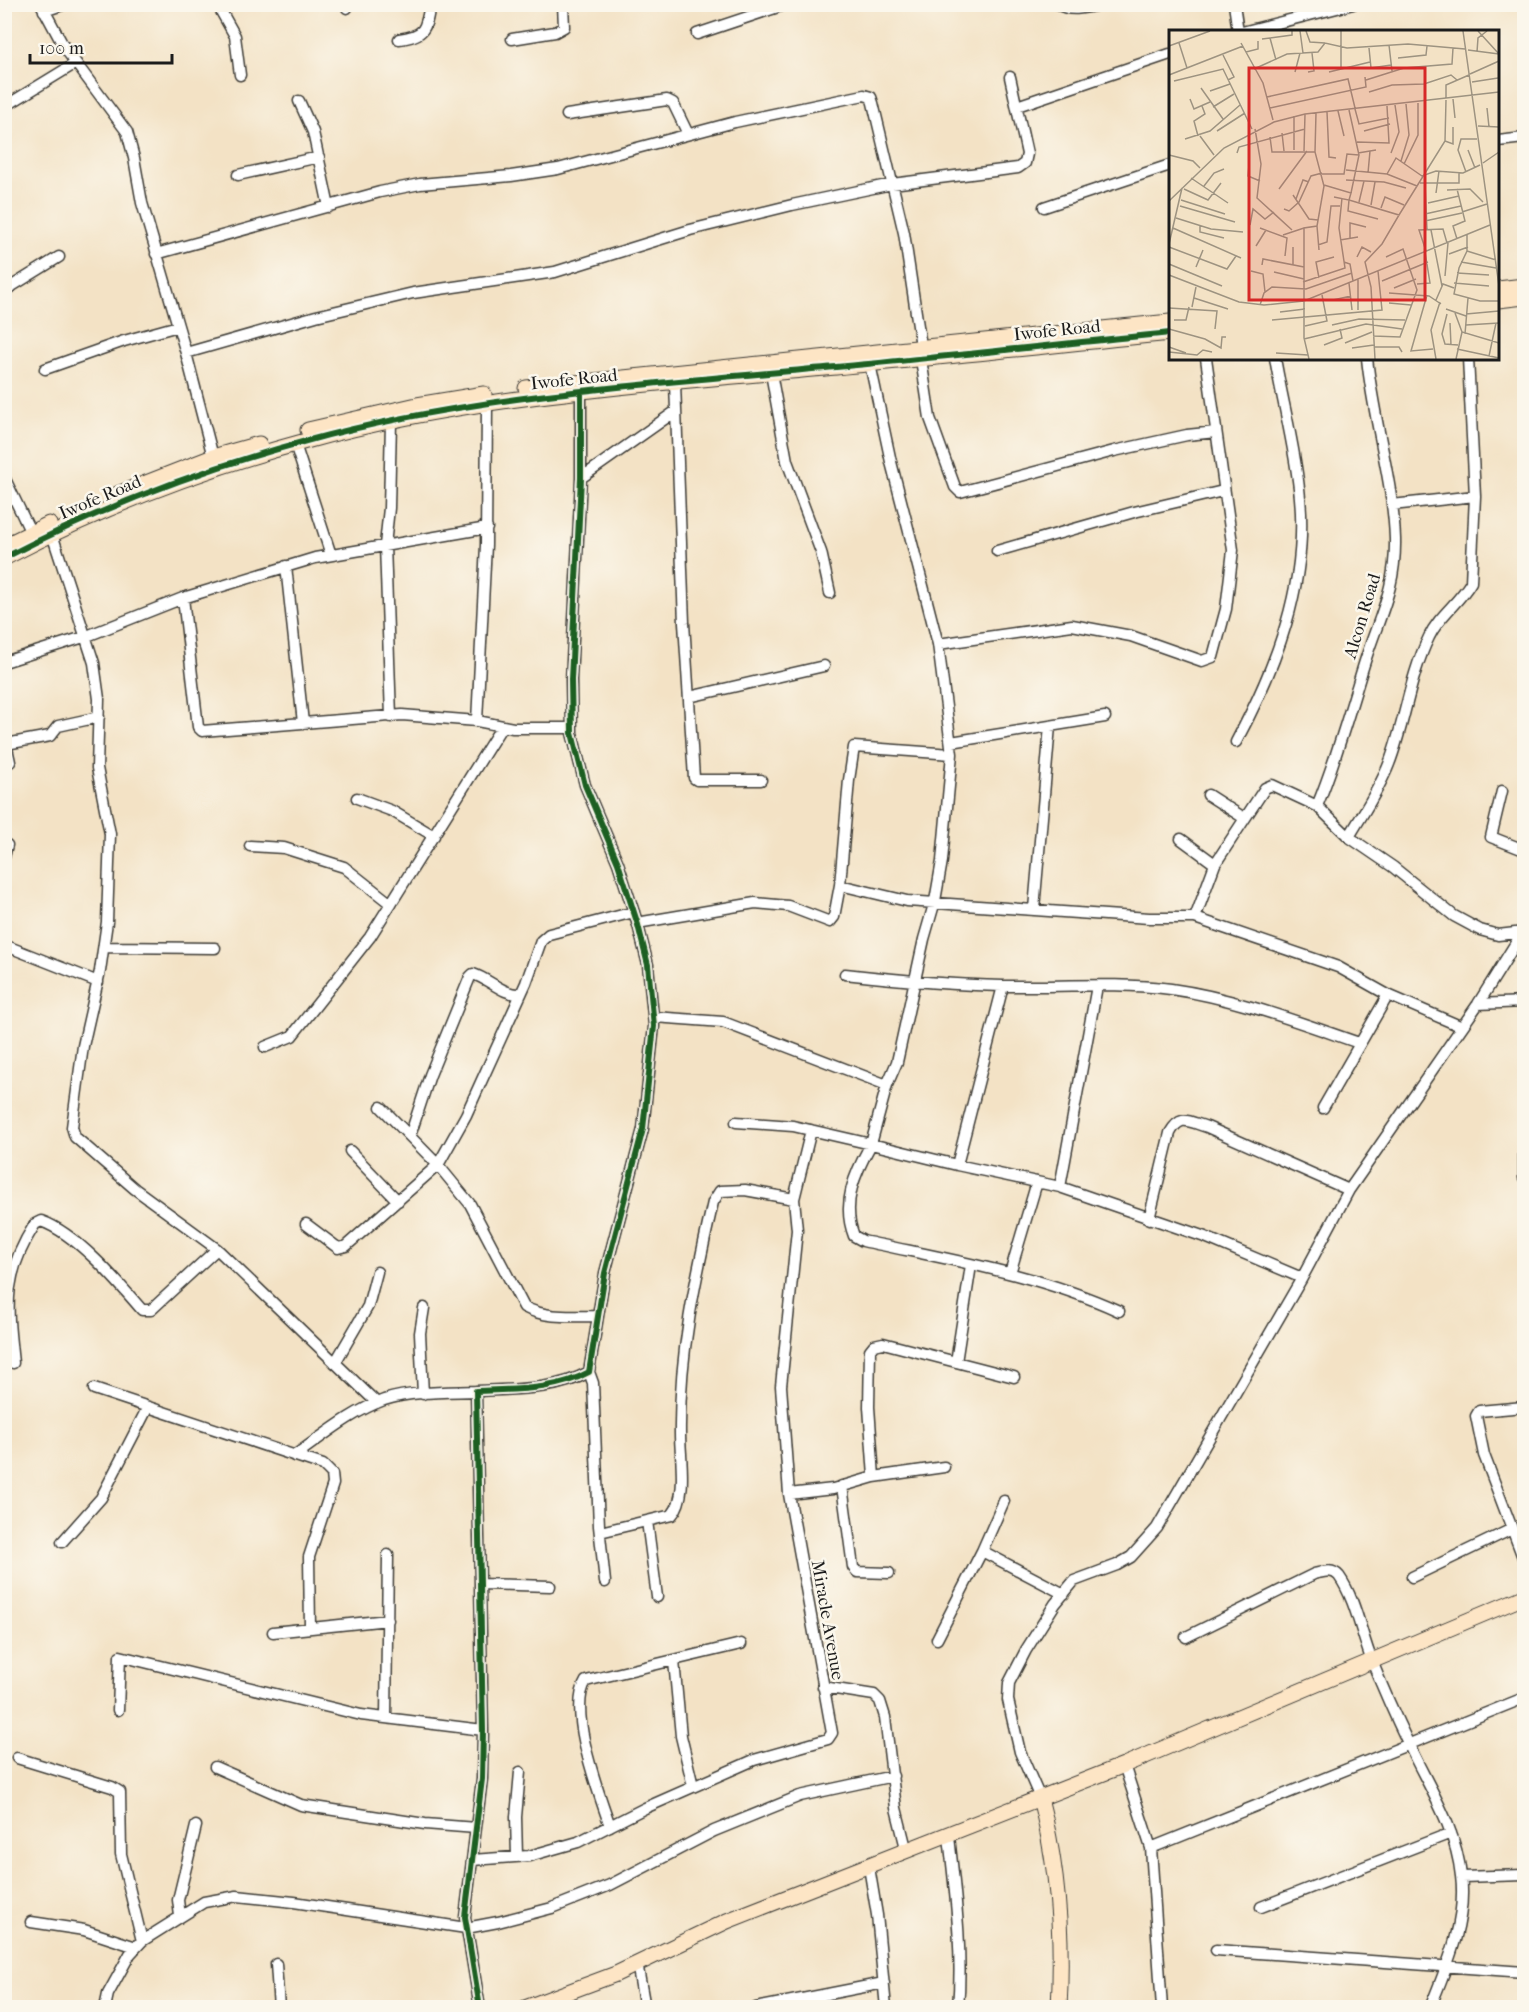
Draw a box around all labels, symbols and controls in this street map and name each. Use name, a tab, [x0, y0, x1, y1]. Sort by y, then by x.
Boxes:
scale bar	[30, 27, 172, 65]
inset map	[1169, 30, 1499, 360]
text: 100 m	[39, 38, 84, 59]
street label: Iwofe Road	[1013, 315, 1102, 345]
street label: Iwofe Road	[530, 364, 619, 394]
street label: Iwofe Road	[56, 471, 145, 524]
street label: Alcon Road	[1339, 571, 1385, 662]
street label: Miracle Avenue	[807, 1559, 848, 1682]

